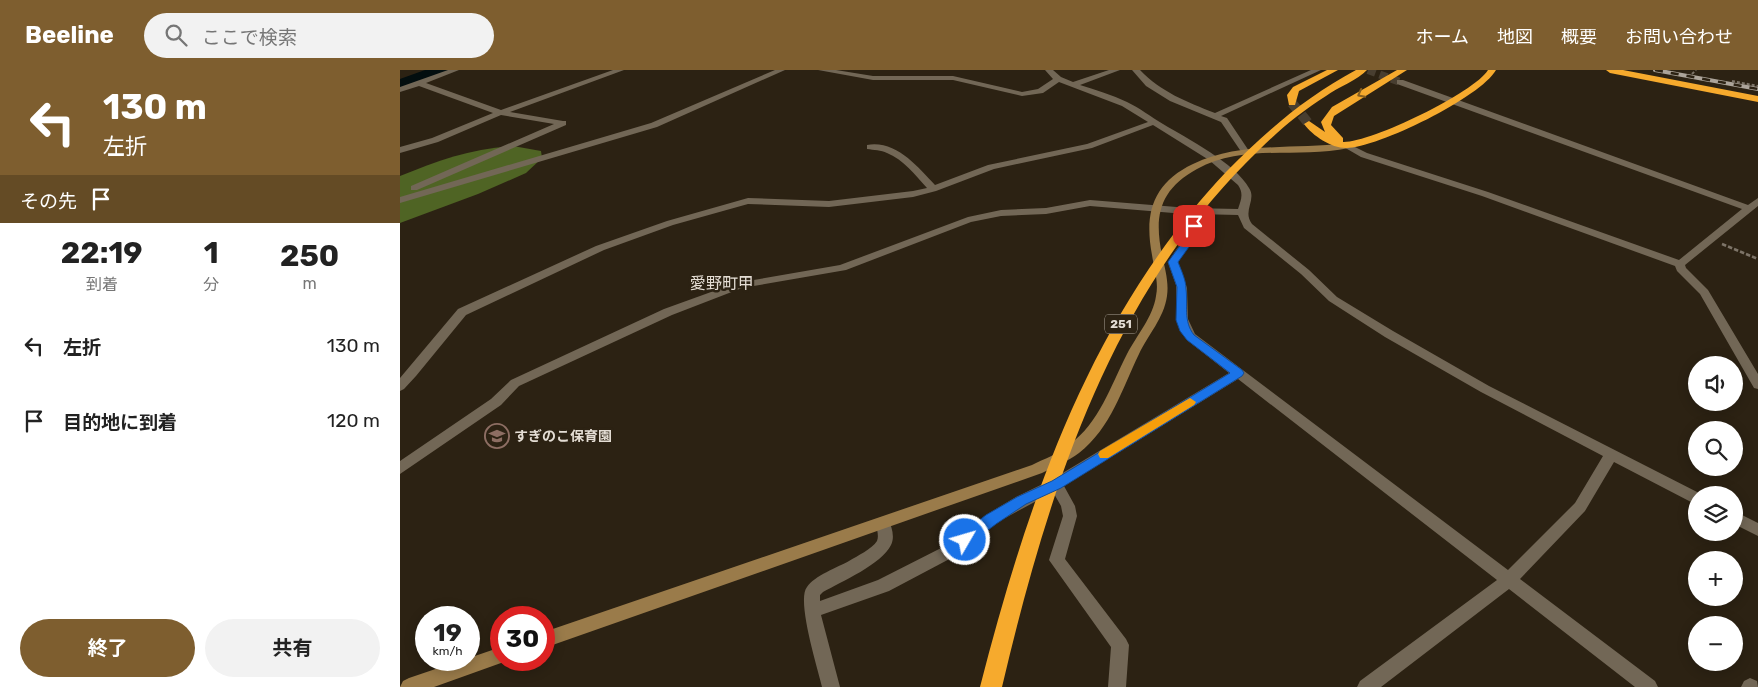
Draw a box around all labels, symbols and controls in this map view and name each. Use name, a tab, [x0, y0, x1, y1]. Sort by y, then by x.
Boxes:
search box	[144, 13, 494, 58]
text: Beeline	[25, 21, 114, 49]
icon: search	[162, 21, 190, 49]
text: ここで検索	[202, 26, 297, 49]
text: ホーム	[1416, 26, 1469, 48]
text: 地図	[1497, 26, 1533, 48]
text: 概要	[1561, 26, 1597, 48]
text: お問い合わせ	[1625, 26, 1733, 48]
text: 130 m	[103, 86, 207, 128]
one-way arrow	[1357, 88, 1366, 98]
icon: left	[20, 90, 85, 155]
text: 左折	[103, 133, 147, 160]
icon: arrive	[87, 185, 115, 213]
text: その先	[20, 190, 77, 213]
pin	[1173, 205, 1215, 247]
icon: arrive	[1180, 212, 1208, 240]
text: 22:19	[61, 235, 143, 271]
text: 1	[204, 235, 219, 271]
text: 250	[280, 238, 339, 274]
text: m	[303, 274, 317, 293]
district label: 愛野町甲	[690, 274, 754, 293]
text: 到着	[86, 275, 118, 294]
text: 分	[203, 275, 219, 294]
road number: 251	[1105, 314, 1137, 334]
icon: left	[20, 332, 48, 360]
text: 130 m	[327, 334, 380, 357]
text: 左折	[63, 336, 101, 359]
map controls	[1688, 356, 1743, 671]
button: sound	[1688, 356, 1743, 411]
icon: arrive	[20, 407, 48, 435]
text: 120 m	[327, 409, 380, 432]
text: 目的地に到着	[63, 411, 177, 434]
button: search	[1688, 421, 1743, 476]
school or university icon: すぎのこ保育園	[484, 423, 510, 449]
place label: すぎのこ保育園	[514, 428, 612, 445]
button: layers	[1688, 486, 1743, 541]
position arrow	[938, 513, 990, 565]
button: +	[1688, 551, 1743, 606]
speed limit sign: 30	[490, 606, 555, 671]
button: −	[1688, 616, 1743, 671]
text: 19	[433, 618, 462, 647]
button: 終了	[20, 619, 195, 677]
button: 共有	[205, 619, 380, 677]
text: km/h	[433, 644, 462, 658]

